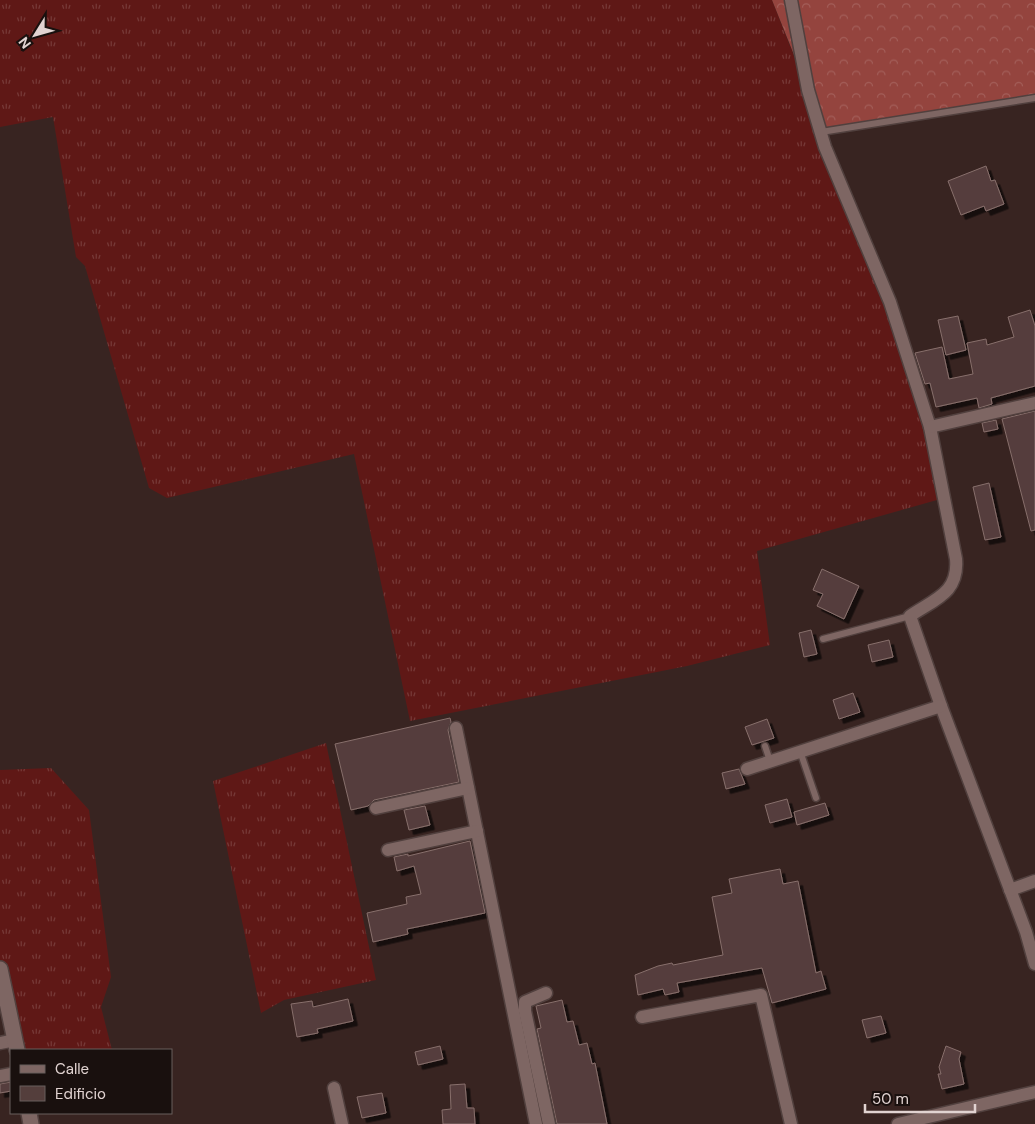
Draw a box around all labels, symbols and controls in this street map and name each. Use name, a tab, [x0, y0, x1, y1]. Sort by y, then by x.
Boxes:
north arrow	[10, 10, 60, 60]
text: N	[14, 33, 35, 52]
legend	[10, 1049, 172, 1114]
text: Calle	[55, 1059, 89, 1079]
scale bar	[865, 1082, 975, 1114]
text: Edificio	[55, 1084, 106, 1104]
text: 50 m	[872, 1089, 909, 1109]

